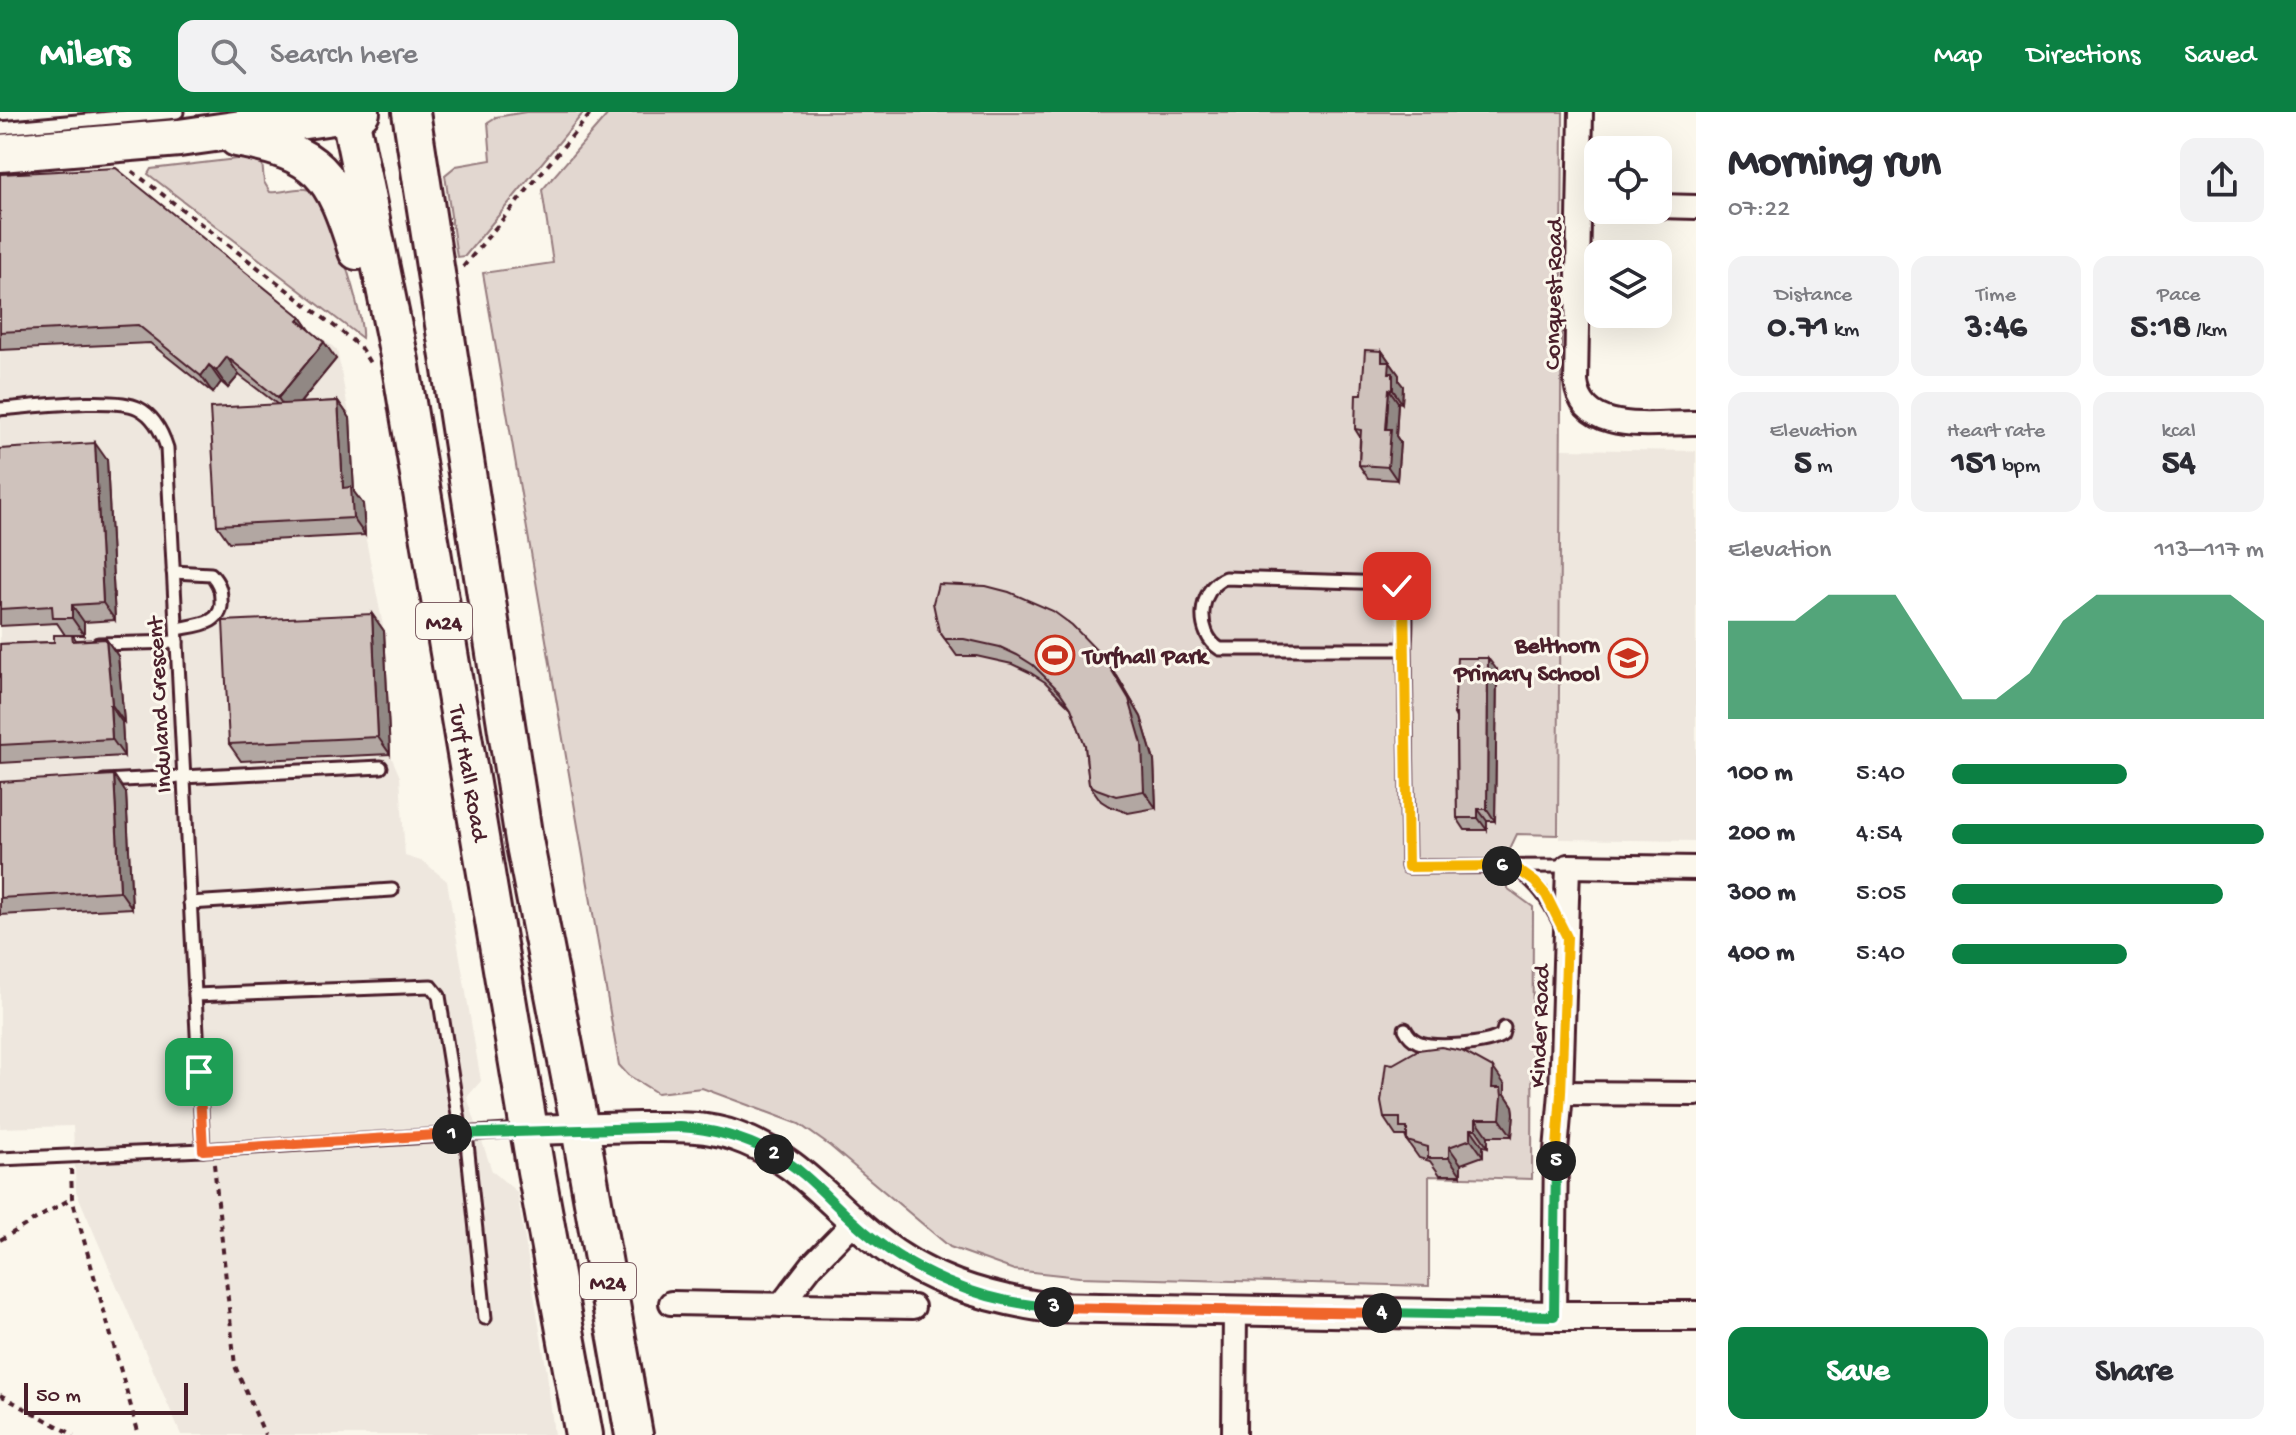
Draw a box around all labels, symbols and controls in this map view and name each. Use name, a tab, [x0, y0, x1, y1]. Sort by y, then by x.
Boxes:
search box	[178, 20, 738, 92]
text: Milers	[40, 34, 130, 78]
icon: search	[206, 34, 250, 78]
text: Search here	[270, 39, 418, 74]
text: Map	[1934, 40, 1982, 73]
text: Directions	[2026, 40, 2140, 73]
text: Saved	[2184, 40, 2256, 73]
map controls	[1584, 136, 1672, 328]
button: locate	[1584, 136, 1672, 224]
button: share	[2180, 138, 2264, 222]
text: Morning run	[1728, 139, 1941, 191]
text: 07:22	[1728, 195, 1790, 226]
street label: Conquest Road	[1540, 216, 1571, 370]
button: layers	[1584, 240, 1672, 328]
text: Distance	[1774, 283, 1852, 309]
text: Time	[1976, 283, 2016, 309]
text: Pace	[2157, 283, 2200, 309]
text: 0.71	[1767, 309, 1829, 349]
text: 3:46	[1965, 309, 2027, 349]
text: 5:18	[2130, 309, 2191, 349]
text: km	[1829, 318, 1859, 344]
text: /km	[2191, 318, 2227, 344]
text: Elevation	[1770, 419, 1857, 445]
text: Heart rate	[1947, 419, 2045, 445]
text: kcal	[2161, 419, 2196, 445]
text: 5	[1794, 445, 1812, 485]
text: 151	[1952, 445, 1997, 485]
text: 54	[2162, 445, 2196, 485]
text: m	[1812, 454, 1833, 480]
text: bpm	[1997, 454, 2040, 480]
text: Elevation	[1728, 536, 1831, 567]
text: 113–117 m	[2154, 536, 2264, 567]
pin	[1363, 552, 1431, 620]
icon: check	[1375, 564, 1419, 608]
road number: M24	[416, 603, 472, 639]
street label: Induland Crescent	[142, 614, 181, 794]
place label: Belthorn Primary School	[1452, 633, 1601, 690]
sports icon: Turfhall Park	[1034, 634, 1076, 676]
school or university icon: Belthorn Primary School	[1607, 637, 1649, 679]
place label: Turfhall Park	[1081, 644, 1211, 673]
street label: Turf Hall Road	[440, 701, 493, 846]
text: 100 m	[1728, 759, 1793, 790]
text: 5:40	[1856, 759, 1905, 790]
text: 200 m	[1728, 819, 1795, 850]
text: 4:54	[1856, 819, 1902, 850]
pin: 6	[1482, 846, 1522, 886]
text: 6	[1496, 853, 1508, 879]
text: 300 m	[1728, 879, 1796, 910]
text: 5:05	[1856, 879, 1906, 910]
text: 400 m	[1728, 939, 1794, 970]
text: 5:40	[1856, 939, 1905, 970]
street label: Kinder Road	[1525, 962, 1558, 1088]
pin	[165, 1038, 233, 1106]
icon: arrive	[177, 1050, 221, 1094]
pin: 1	[432, 1114, 472, 1154]
text: 1	[448, 1121, 456, 1147]
pin: 2	[754, 1134, 794, 1174]
text: 2	[769, 1141, 779, 1167]
pin: 5	[1536, 1141, 1576, 1181]
text: 5	[1550, 1148, 1562, 1174]
road number: M24	[580, 1263, 636, 1299]
pin: 3	[1034, 1287, 1074, 1327]
pin: 4	[1362, 1293, 1402, 1333]
text: 3	[1048, 1294, 1060, 1320]
text: 4	[1377, 1300, 1387, 1326]
button: Save	[1728, 1327, 1988, 1419]
button: Share	[2004, 1327, 2264, 1419]
scale bar	[24, 1379, 188, 1415]
text: 50 m	[36, 1384, 81, 1410]

